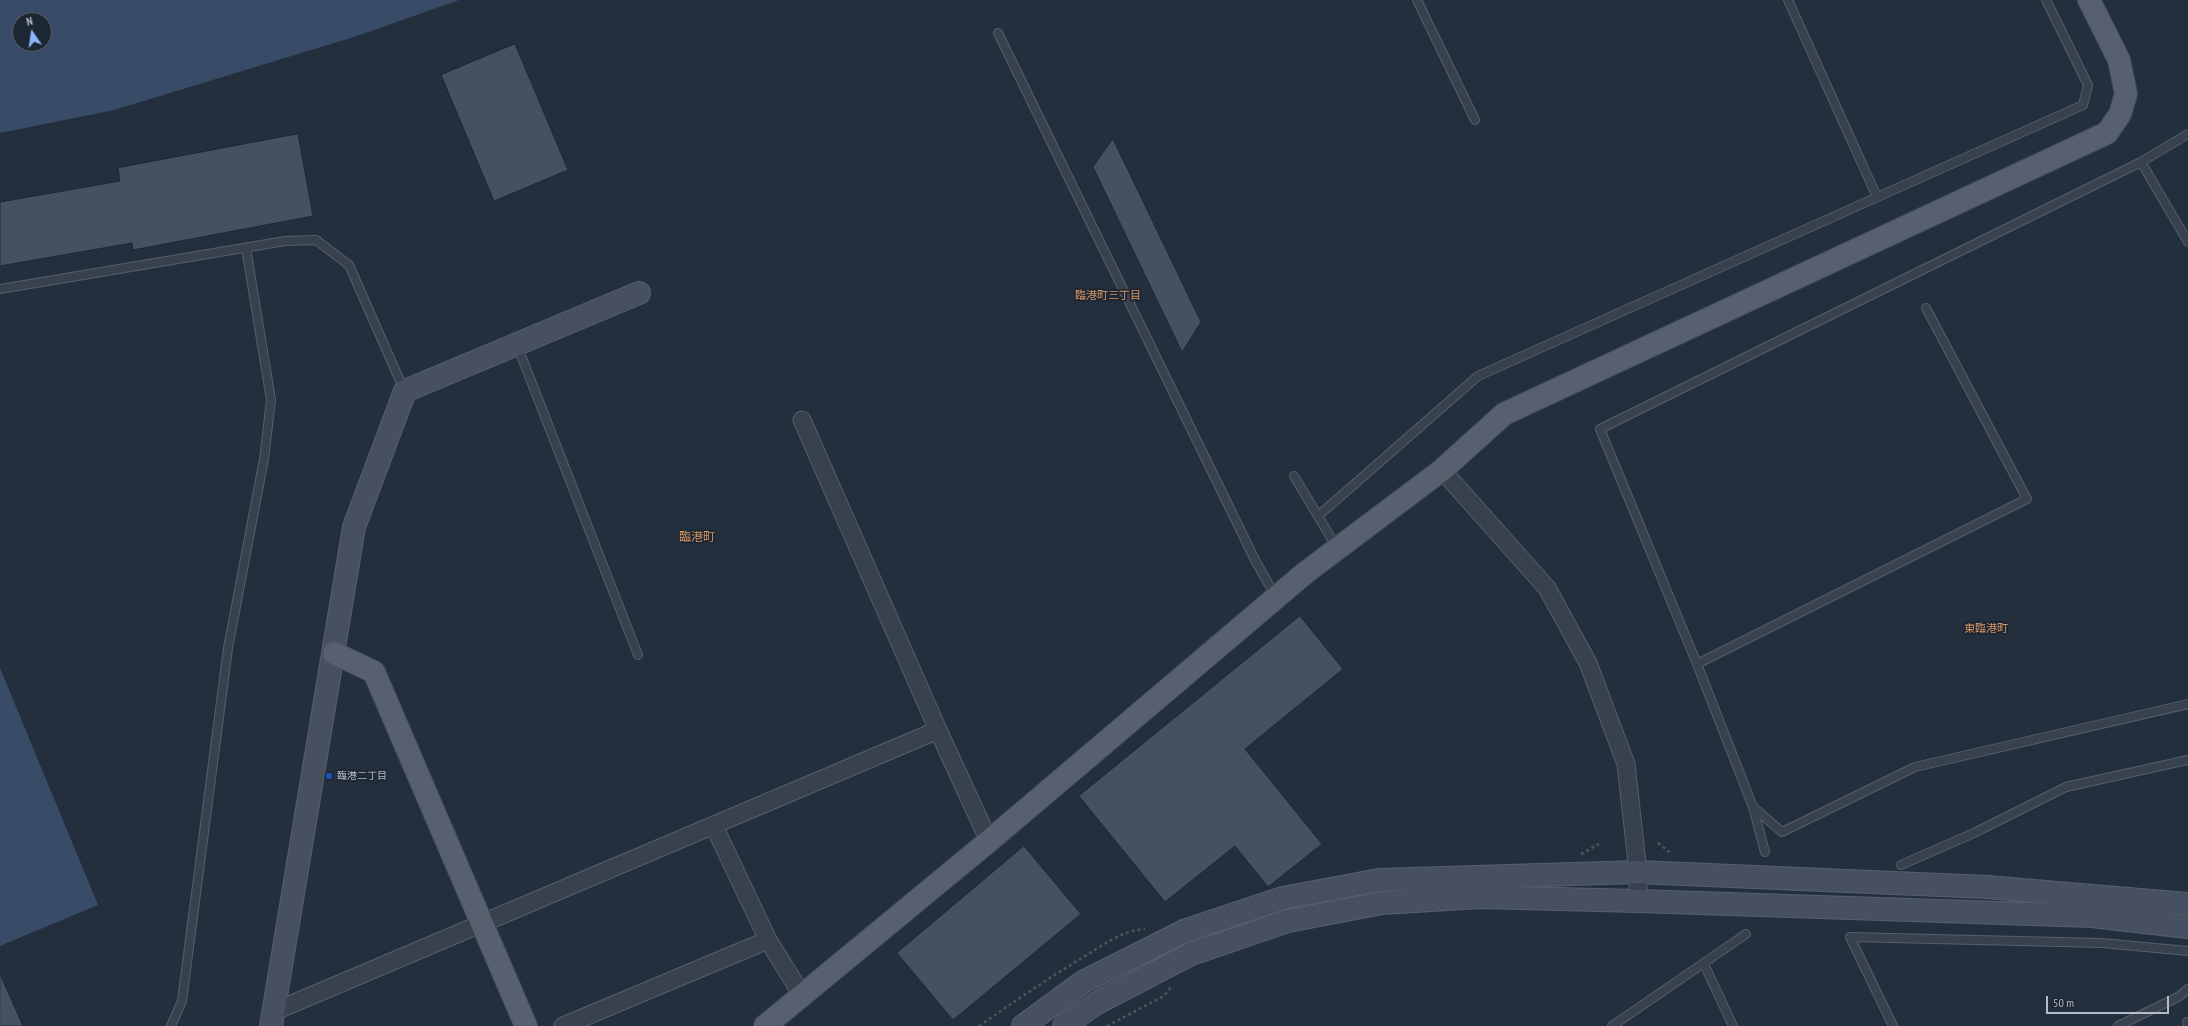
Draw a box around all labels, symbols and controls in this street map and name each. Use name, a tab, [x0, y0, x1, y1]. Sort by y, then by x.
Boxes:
north arrow	[12, 12, 52, 52]
text: N	[25, 14, 34, 29]
district label: 臨港町三丁目	[1075, 289, 1141, 303]
district label: 臨港町	[679, 531, 715, 545]
district label: 東臨港町	[1964, 622, 2008, 636]
place label: 臨港二丁目	[337, 770, 387, 782]
marker: 臨港二丁目	[324, 771, 334, 781]
scale bar	[2048, 988, 2171, 1014]
text: 50 m	[2053, 995, 2074, 1010]

